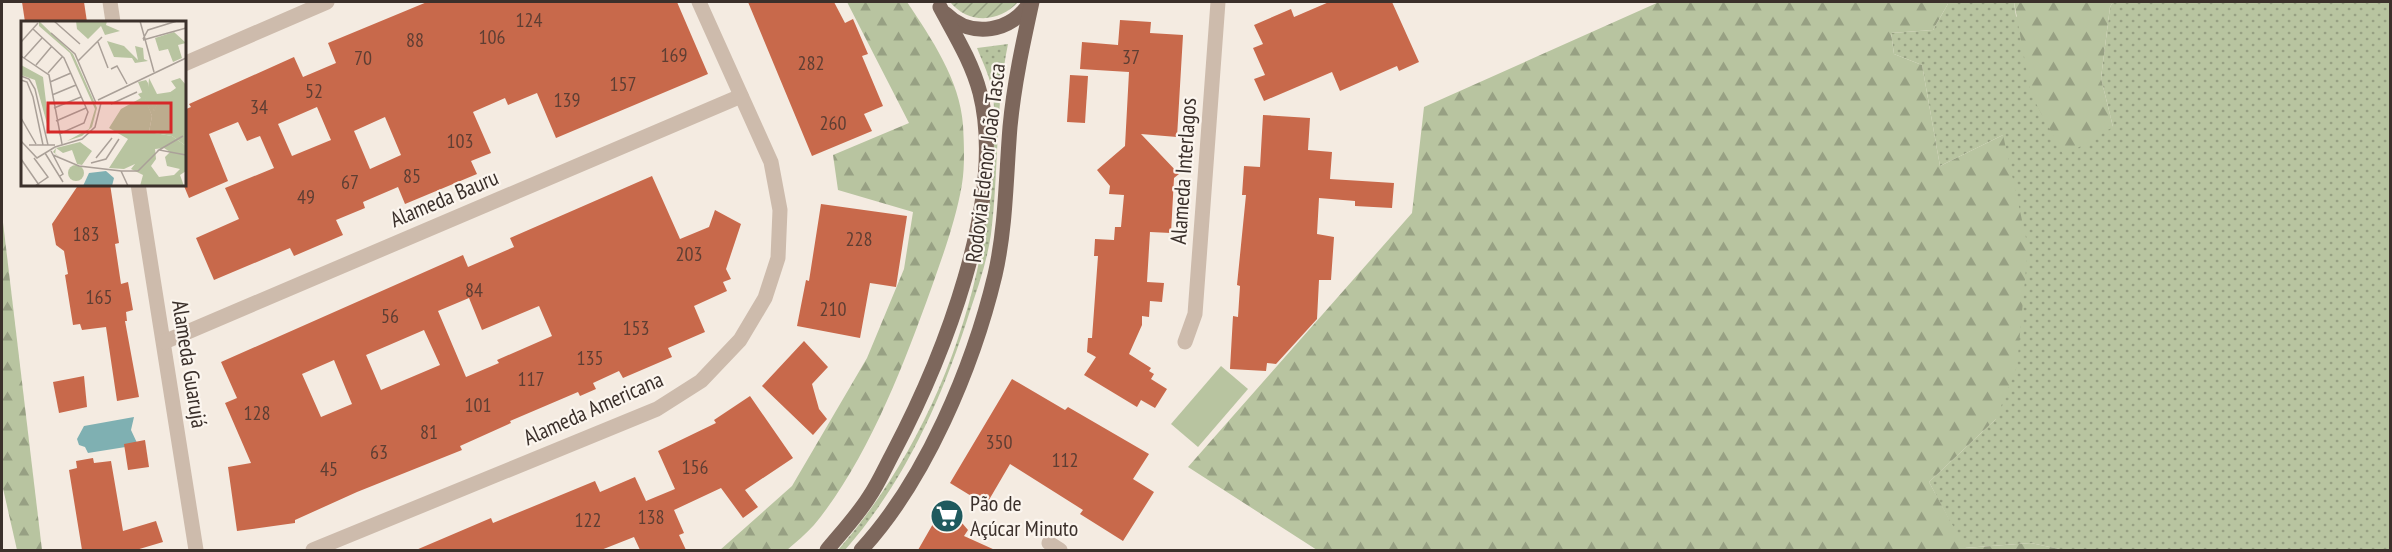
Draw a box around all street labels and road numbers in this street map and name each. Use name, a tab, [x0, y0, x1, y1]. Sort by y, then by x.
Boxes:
street label: Rodovia Edenor João Tasca	[959, 62, 1011, 264]
street label: Alameda Interlagos	[1164, 97, 1202, 245]
street label: Alameda Bauru	[386, 163, 502, 233]
street label: Alameda Guarujá	[166, 298, 214, 430]
street label: Alameda Americana	[519, 365, 667, 451]

